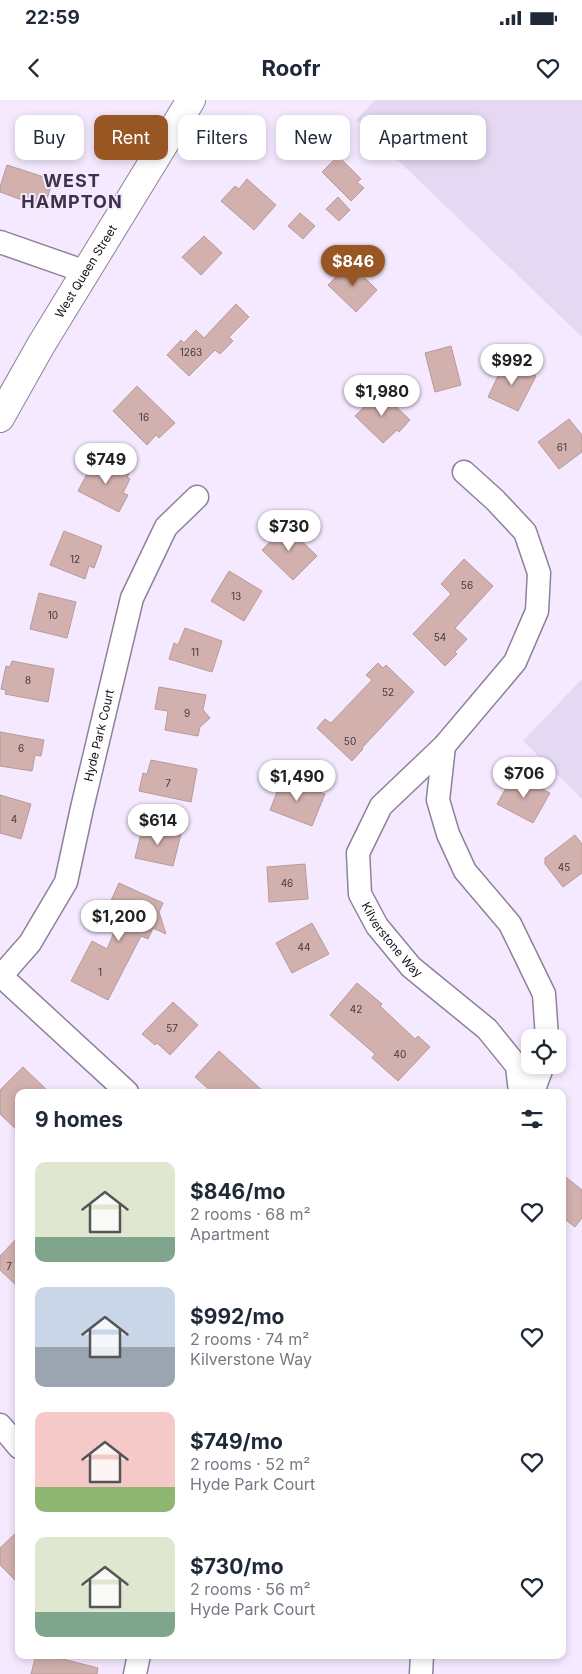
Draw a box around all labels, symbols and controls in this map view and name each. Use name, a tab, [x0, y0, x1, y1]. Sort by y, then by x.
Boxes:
text: 22:59	[25, 6, 80, 29]
icon: back	[20, 54, 48, 82]
icon: heart	[534, 54, 562, 82]
text: Roofr	[262, 55, 320, 81]
chip: Buy	[15, 115, 84, 160]
chip: Rent	[94, 115, 168, 160]
chip: Filters	[178, 115, 266, 160]
chip: New	[276, 115, 350, 160]
chip: Apartment	[360, 115, 486, 160]
district label: WEST HAMPTON	[21, 170, 123, 212]
street label: West Queen Street	[51, 222, 120, 321]
pin: $846	[323, 244, 383, 287]
text: $846	[332, 251, 374, 271]
pin: $992	[482, 344, 542, 386]
house number: 1263	[180, 346, 202, 358]
text: $992	[491, 350, 533, 370]
pin: $1,980	[341, 374, 423, 417]
text: $1,980	[355, 381, 409, 401]
house number: 16	[139, 411, 149, 423]
house number: 61	[557, 441, 567, 453]
pin: $749	[76, 442, 136, 485]
text: $749	[86, 449, 126, 469]
pin: $730	[259, 510, 319, 552]
text: $730	[269, 516, 309, 536]
house number: 12	[70, 553, 80, 565]
house number: 56	[461, 579, 473, 591]
house number: 13	[231, 590, 241, 602]
house number: 10	[48, 609, 58, 621]
house number: 54	[434, 631, 446, 643]
house number: 11	[191, 646, 199, 658]
house number: 8	[25, 674, 31, 686]
house number: 52	[382, 686, 394, 698]
street label: Hyde Park Court	[81, 688, 117, 783]
house number: 9	[184, 707, 190, 719]
house number: 50	[344, 735, 356, 747]
house number: 6	[18, 742, 24, 754]
pin: $706	[494, 756, 554, 799]
pin: $1,490	[256, 760, 338, 802]
text: $706	[504, 763, 544, 783]
text: $1,490	[270, 766, 324, 786]
house number: 7	[165, 777, 171, 789]
pin: $614	[128, 804, 188, 846]
text: $614	[139, 810, 177, 830]
house number: 4	[11, 813, 17, 825]
house number: 45	[558, 861, 570, 873]
house number: 46	[281, 877, 293, 889]
street label: Kilverstone Way	[359, 899, 426, 980]
pin: $1,200	[78, 900, 160, 942]
text: $1,200	[92, 906, 146, 926]
house number: 44	[298, 941, 310, 953]
house number: 1	[98, 966, 102, 978]
house number: 42	[350, 1003, 362, 1015]
house number: 57	[166, 1022, 178, 1034]
map controls	[521, 1029, 566, 1074]
button: locate	[521, 1029, 566, 1074]
house number: 40	[394, 1048, 406, 1060]
icon: filters	[518, 1105, 546, 1133]
text: 9 homes	[35, 1107, 123, 1132]
text: $846/mo	[190, 1179, 285, 1204]
icon: home	[75, 1182, 135, 1242]
icon: heart	[518, 1198, 546, 1226]
text: 2 rooms · 68 m²	[190, 1204, 311, 1224]
text: Apartment	[190, 1224, 270, 1244]
house number: 7	[6, 1260, 12, 1272]
text: $992/mo	[190, 1304, 284, 1329]
icon: home	[75, 1307, 135, 1367]
icon: heart	[518, 1323, 546, 1351]
text: 2 rooms · 74 m²	[190, 1329, 309, 1349]
text: Kilverstone Way	[190, 1349, 312, 1369]
text: $749/mo	[190, 1429, 283, 1454]
icon: home	[75, 1432, 135, 1492]
icon: heart	[518, 1448, 546, 1476]
text: 2 rooms · 52 m²	[190, 1454, 310, 1474]
text: Hyde Park Court	[190, 1474, 315, 1494]
text: $730/mo	[190, 1554, 284, 1579]
icon: home	[75, 1557, 135, 1617]
icon: heart	[518, 1573, 546, 1601]
text: 2 rooms · 56 m²	[190, 1579, 311, 1599]
text: Hyde Park Court	[190, 1599, 315, 1619]

